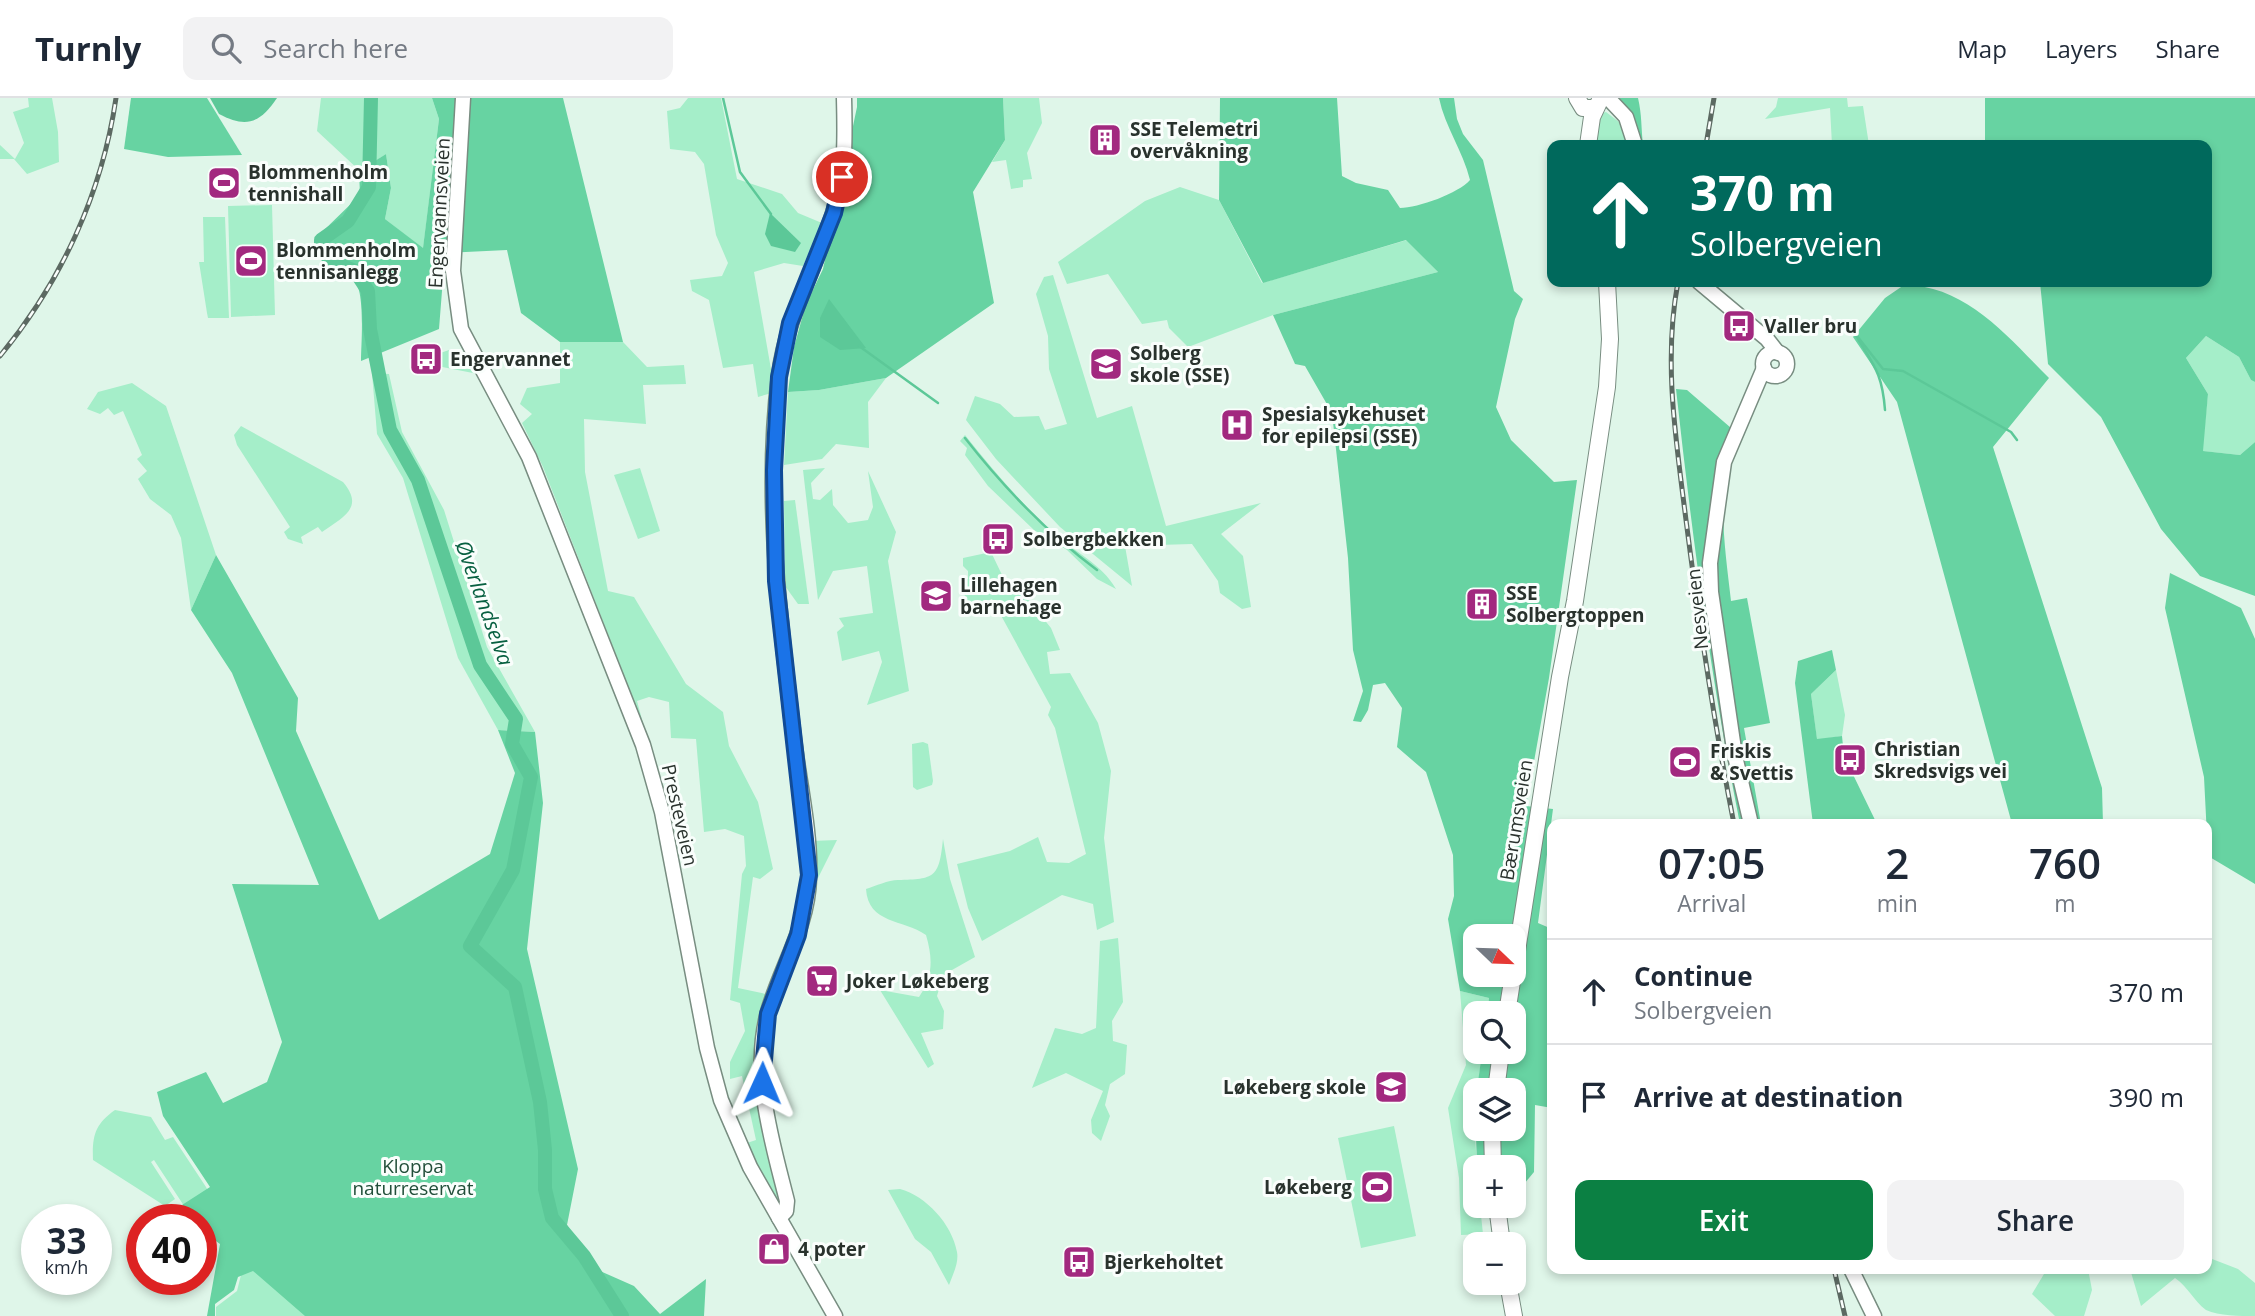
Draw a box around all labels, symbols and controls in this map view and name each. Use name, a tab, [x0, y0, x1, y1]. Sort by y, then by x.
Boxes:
search box	[183, 17, 673, 80]
text: Turnly	[35, 26, 141, 71]
icon: search	[207, 29, 245, 67]
text: Search here	[263, 30, 408, 66]
text: Map	[1957, 32, 2007, 65]
text: Layers	[2045, 32, 2118, 65]
text: Share	[2156, 32, 2220, 65]
place label: SSE Telemetri overvåkning	[1130, 116, 1258, 164]
building icon: SSE Telemetri overvåkning	[1086, 121, 1124, 159]
street label: Engervannsveien	[422, 137, 456, 289]
pin	[812, 147, 872, 207]
icon: arrive	[823, 158, 861, 196]
place label: Blommenholm tennishall	[248, 159, 388, 207]
text: 370 m	[1690, 159, 1835, 225]
sports icon: Blommenholm tennishall	[205, 164, 243, 202]
icon: ahead	[1575, 168, 1666, 259]
text: Solbergveien	[1690, 222, 1883, 265]
place label: Blommenholm tennisanlegg	[276, 237, 416, 285]
sports icon: Blommenholm tennisanlegg	[232, 242, 270, 280]
bus stop icon: Valler bru	[1720, 307, 1758, 345]
place label: Valler bru	[1764, 313, 1857, 339]
bus stop icon: Engervannet	[407, 340, 445, 378]
place label: Solberg skole (SSE)	[1130, 340, 1229, 388]
school or university icon: Solberg skole (SSE)	[1087, 345, 1125, 383]
place label: Engervannet	[450, 346, 570, 372]
place label: Spesialsykehuset for epilepsi (SSE)	[1262, 401, 1425, 449]
hospital icon: Spesialsykehuset for epilepsi (SSE)	[1218, 406, 1256, 444]
bus stop icon: Solbergbekken	[979, 520, 1017, 558]
place label: Solbergbekken	[1023, 526, 1164, 552]
water label: Øverlandselva	[449, 536, 521, 669]
street label: Nesveien	[1680, 567, 1714, 651]
place label: Lillehagen barnehage	[960, 572, 1062, 620]
school or university icon: Lillehagen barnehage	[917, 577, 955, 615]
place label: SSE Solbergtoppen	[1506, 580, 1644, 628]
building icon: SSE Solbergtoppen	[1463, 585, 1501, 623]
place label: Christian Skredsvigs vei	[1874, 736, 2007, 784]
place label: Friskis & Svettis	[1710, 738, 1793, 786]
bus stop icon: Christian Skredsvigs vei	[1831, 741, 1869, 779]
sports icon: Friskis & Svettis	[1666, 743, 1704, 781]
street label: Bærumsveien	[1494, 758, 1538, 882]
street label: Presteveien	[656, 762, 704, 868]
text: 07:05	[1658, 834, 1766, 891]
text: 2	[1885, 834, 1909, 891]
text: 760	[2029, 834, 2101, 891]
text: Arrival	[1677, 887, 1746, 919]
text: min	[1877, 887, 1918, 919]
text: m	[2054, 887, 2076, 919]
north arrow	[1463, 924, 1526, 987]
map controls	[1463, 924, 1526, 1295]
text: Continue	[1634, 958, 1753, 994]
supermarket icon: Joker Løkeberg	[803, 962, 841, 1000]
place label: Joker Løkeberg	[844, 968, 989, 994]
icon: ahead	[1575, 973, 1613, 1011]
text: 370 m	[2109, 974, 2184, 1010]
text: Solbergveien	[1634, 994, 1772, 1026]
button: search	[1463, 1001, 1526, 1064]
position arrow	[725, 1046, 799, 1120]
school or university icon: Løkeberg skole	[1372, 1068, 1410, 1106]
place label: Løkeberg skole	[1223, 1074, 1366, 1100]
button: layers	[1463, 1078, 1526, 1141]
icon: arrive	[1575, 1078, 1613, 1116]
text: Arrive at destination	[1634, 1079, 1903, 1115]
text: 390 m	[2109, 1079, 2184, 1115]
park label: Kloppa naturreservat	[352, 1153, 474, 1201]
button: +	[1463, 1155, 1526, 1218]
sports icon: Løkeberg	[1358, 1168, 1396, 1206]
place label: Løkeberg	[1264, 1174, 1352, 1200]
button: Exit	[1575, 1180, 1873, 1260]
button: Share	[1887, 1180, 2184, 1260]
speed limit sign: 40	[126, 1204, 217, 1295]
text: 33	[46, 1217, 87, 1264]
shop icon: 4 poter	[755, 1230, 793, 1268]
button: −	[1463, 1232, 1526, 1295]
place label: 4 poter	[798, 1236, 866, 1262]
bus stop icon: Bjerkeholtet	[1060, 1243, 1098, 1281]
place label: Bjerkeholtet	[1104, 1249, 1223, 1275]
text: km/h	[45, 1255, 88, 1279]

